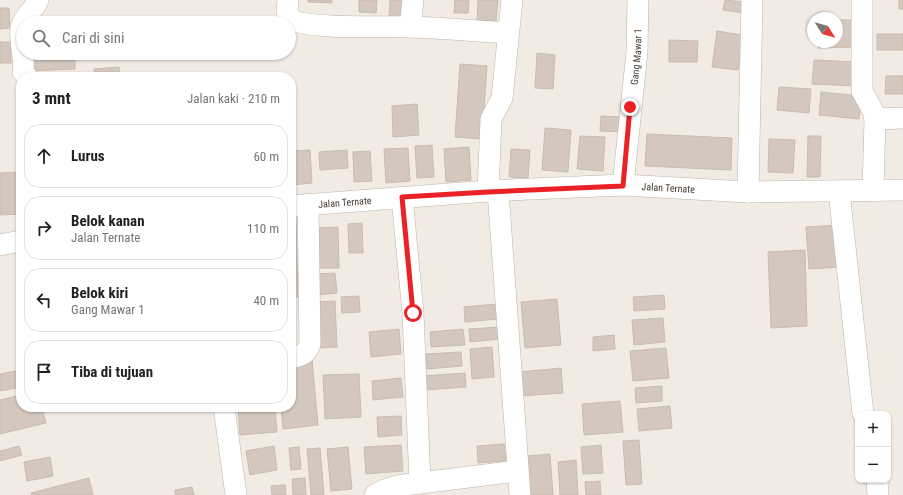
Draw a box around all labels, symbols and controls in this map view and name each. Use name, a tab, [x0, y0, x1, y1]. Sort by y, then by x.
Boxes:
north arrow	[807, 12, 843, 48]
search box	[16, 16, 296, 60]
icon: search	[30, 27, 52, 49]
street label: Gang Mawar 1	[629, 28, 643, 86]
text: Cari di sini	[62, 29, 124, 47]
text: 3 mnt	[32, 88, 71, 108]
text: Jalan kaki · 210 m	[187, 91, 280, 106]
route end	[621, 98, 639, 116]
icon: ahead	[33, 145, 55, 167]
text: Lurus	[71, 147, 105, 165]
text: 60 m	[253, 149, 279, 164]
street label: Jalan Ternate	[641, 181, 696, 195]
street label: Jalan Ternate	[318, 195, 372, 210]
text: Belok kanan	[71, 212, 145, 230]
icon: right	[33, 217, 55, 239]
text: 110 m	[247, 221, 279, 236]
text: Jalan Ternate	[71, 230, 140, 245]
text: Belok kiri	[71, 284, 128, 302]
icon: left	[33, 289, 55, 311]
text: 40 m	[253, 293, 279, 308]
text: Gang Mawar 1	[71, 302, 145, 317]
route start	[404, 304, 422, 322]
icon: arrive	[33, 361, 55, 383]
text: Tiba di tujuan	[71, 363, 153, 381]
map controls	[855, 411, 891, 483]
button: +	[855, 411, 891, 447]
button: −	[855, 447, 891, 483]

